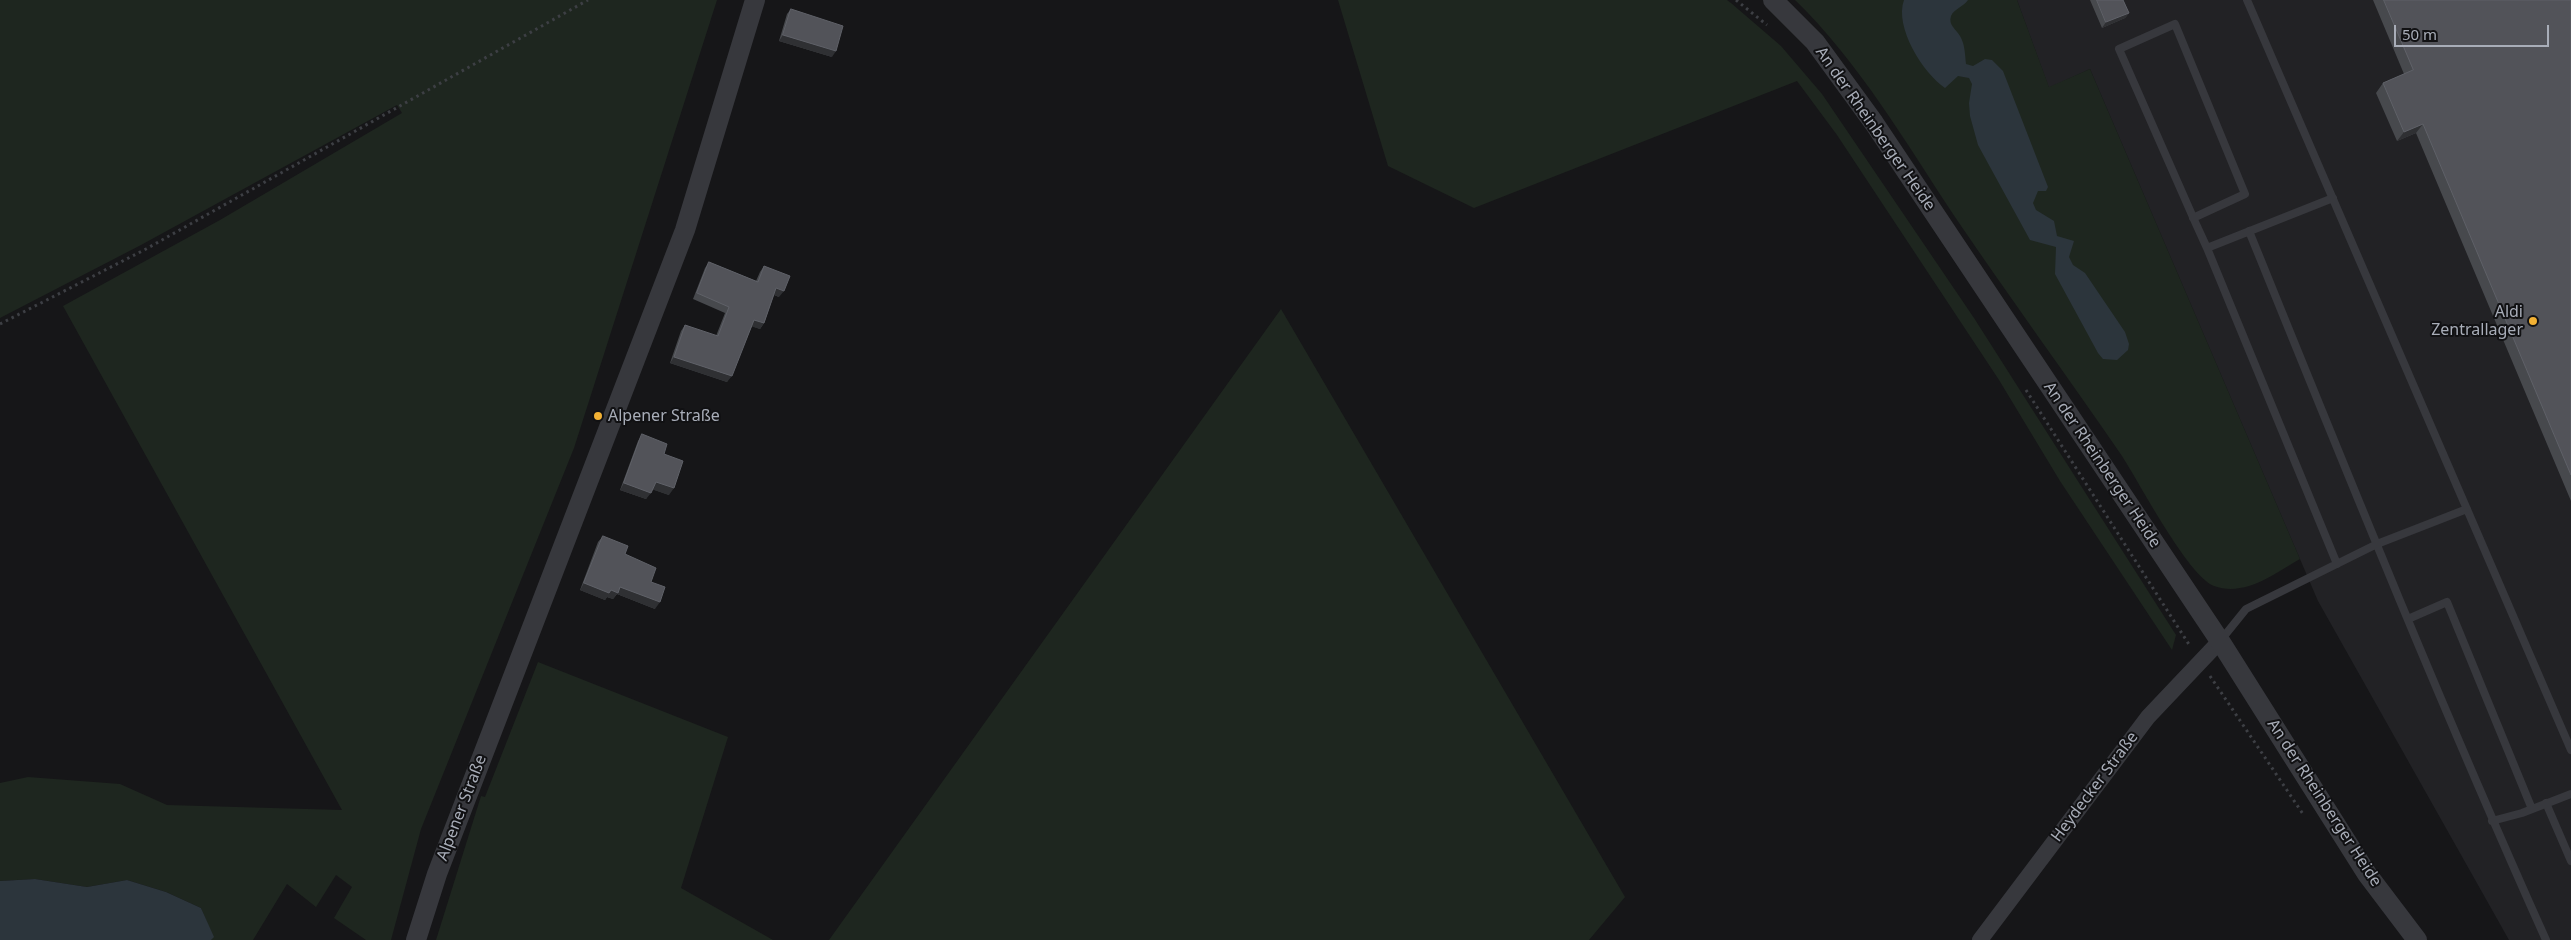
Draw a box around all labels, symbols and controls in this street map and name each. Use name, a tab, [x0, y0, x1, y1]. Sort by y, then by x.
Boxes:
scale bar	[2396, 15, 2551, 47]
text: 50 m	[2402, 24, 2437, 44]
street label: An der Rheinberger Heide	[1811, 43, 1939, 215]
place label: Aldi Zentrallager	[2431, 302, 2523, 340]
marker: Aldi Zentrallager	[2527, 315, 2539, 327]
street label: An der Rheinberger Heide	[2039, 379, 2165, 551]
place label: Alpener Straße	[608, 406, 720, 426]
marker: Alpener Straße	[592, 410, 604, 422]
street label: An der Rheinberger Heide	[2263, 716, 2385, 890]
street label: Heydecker Straße	[2047, 728, 2143, 846]
street label: Alpener Straße	[433, 752, 491, 864]

